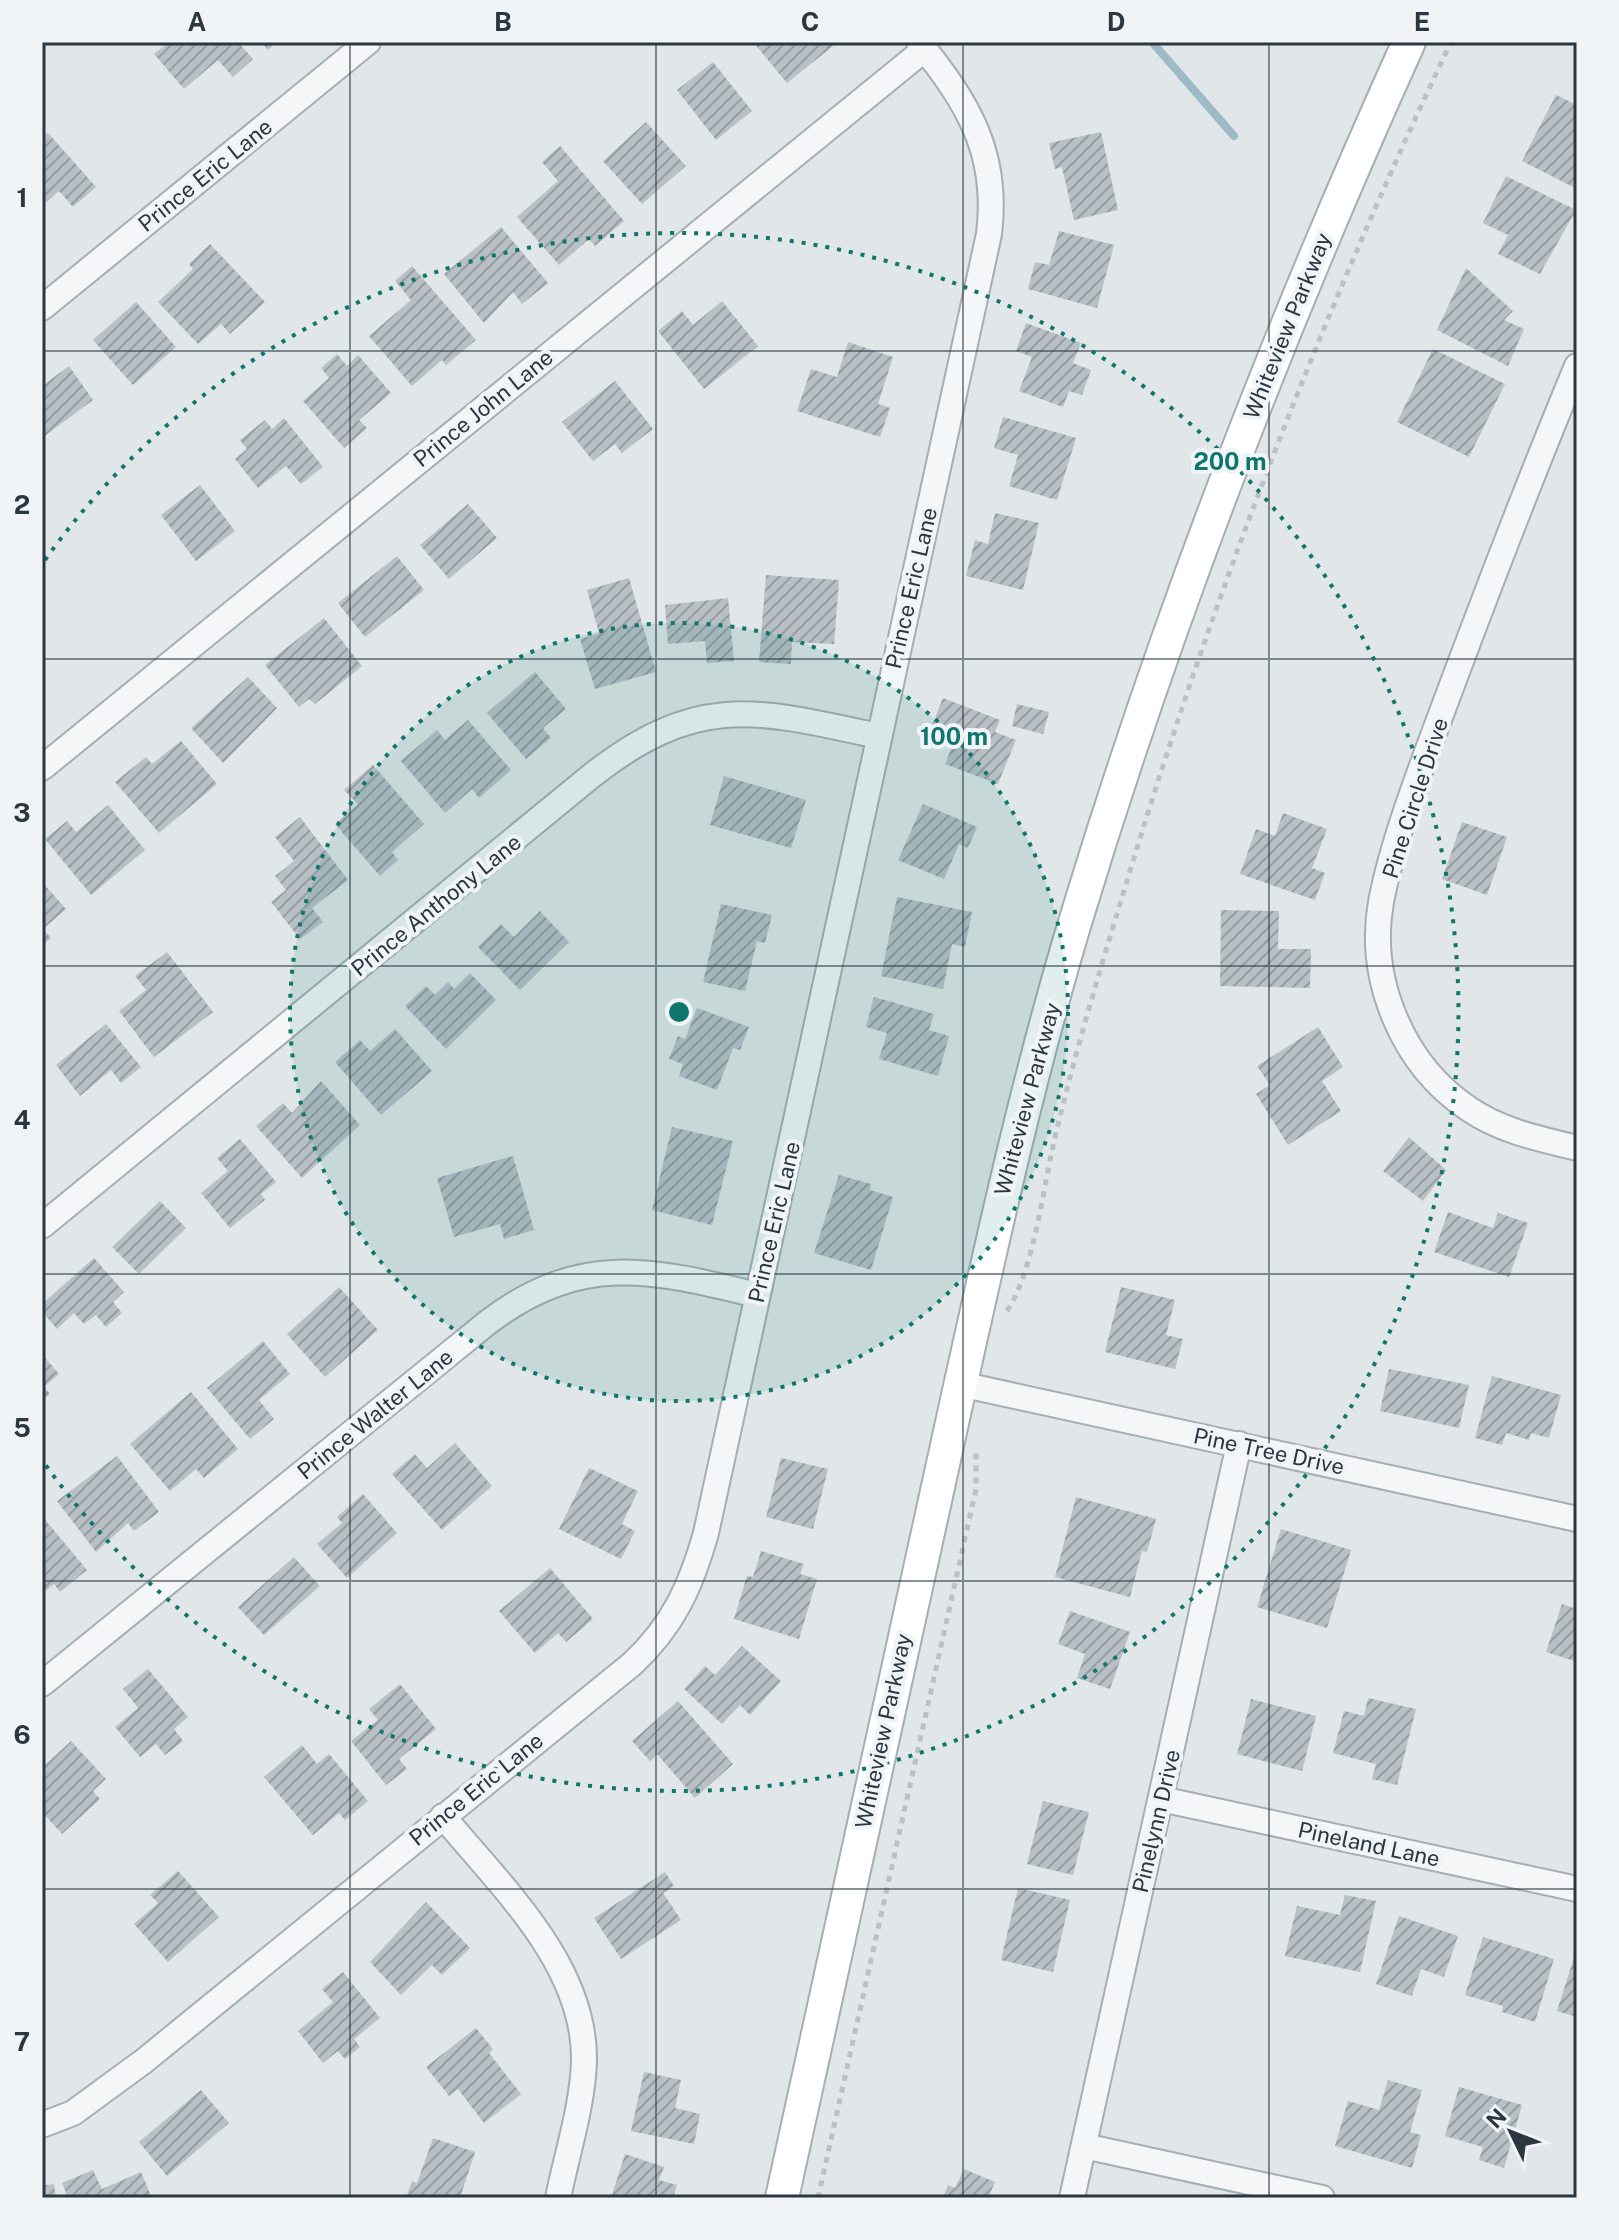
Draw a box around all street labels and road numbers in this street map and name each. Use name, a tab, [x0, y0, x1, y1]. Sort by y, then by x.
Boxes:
street label: Prince Eric Lane	[133, 113, 277, 237]
street label: Whiteview Parkway	[1238, 229, 1336, 423]
street label: Prince John Lane	[408, 344, 558, 472]
street label: Prince Eric Lane	[880, 505, 942, 671]
street label: Pine Circle Drive	[1377, 714, 1453, 882]
street label: Prince Anthony Lane	[346, 829, 526, 981]
street label: Whiteview Parkway	[989, 1000, 1065, 1198]
street label: Prince Eric Lane	[743, 1139, 805, 1305]
street label: Prince Walter Lane	[292, 1343, 458, 1485]
street label: Pine Tree Drive	[1191, 1422, 1347, 1480]
street label: Whiteview Parkway	[850, 1631, 916, 1831]
street label: Prince Eric Lane	[404, 1727, 548, 1851]
street label: Pinelynn Drive	[1127, 1747, 1185, 1895]
street label: Pineland Lane	[1296, 1816, 1442, 1872]

